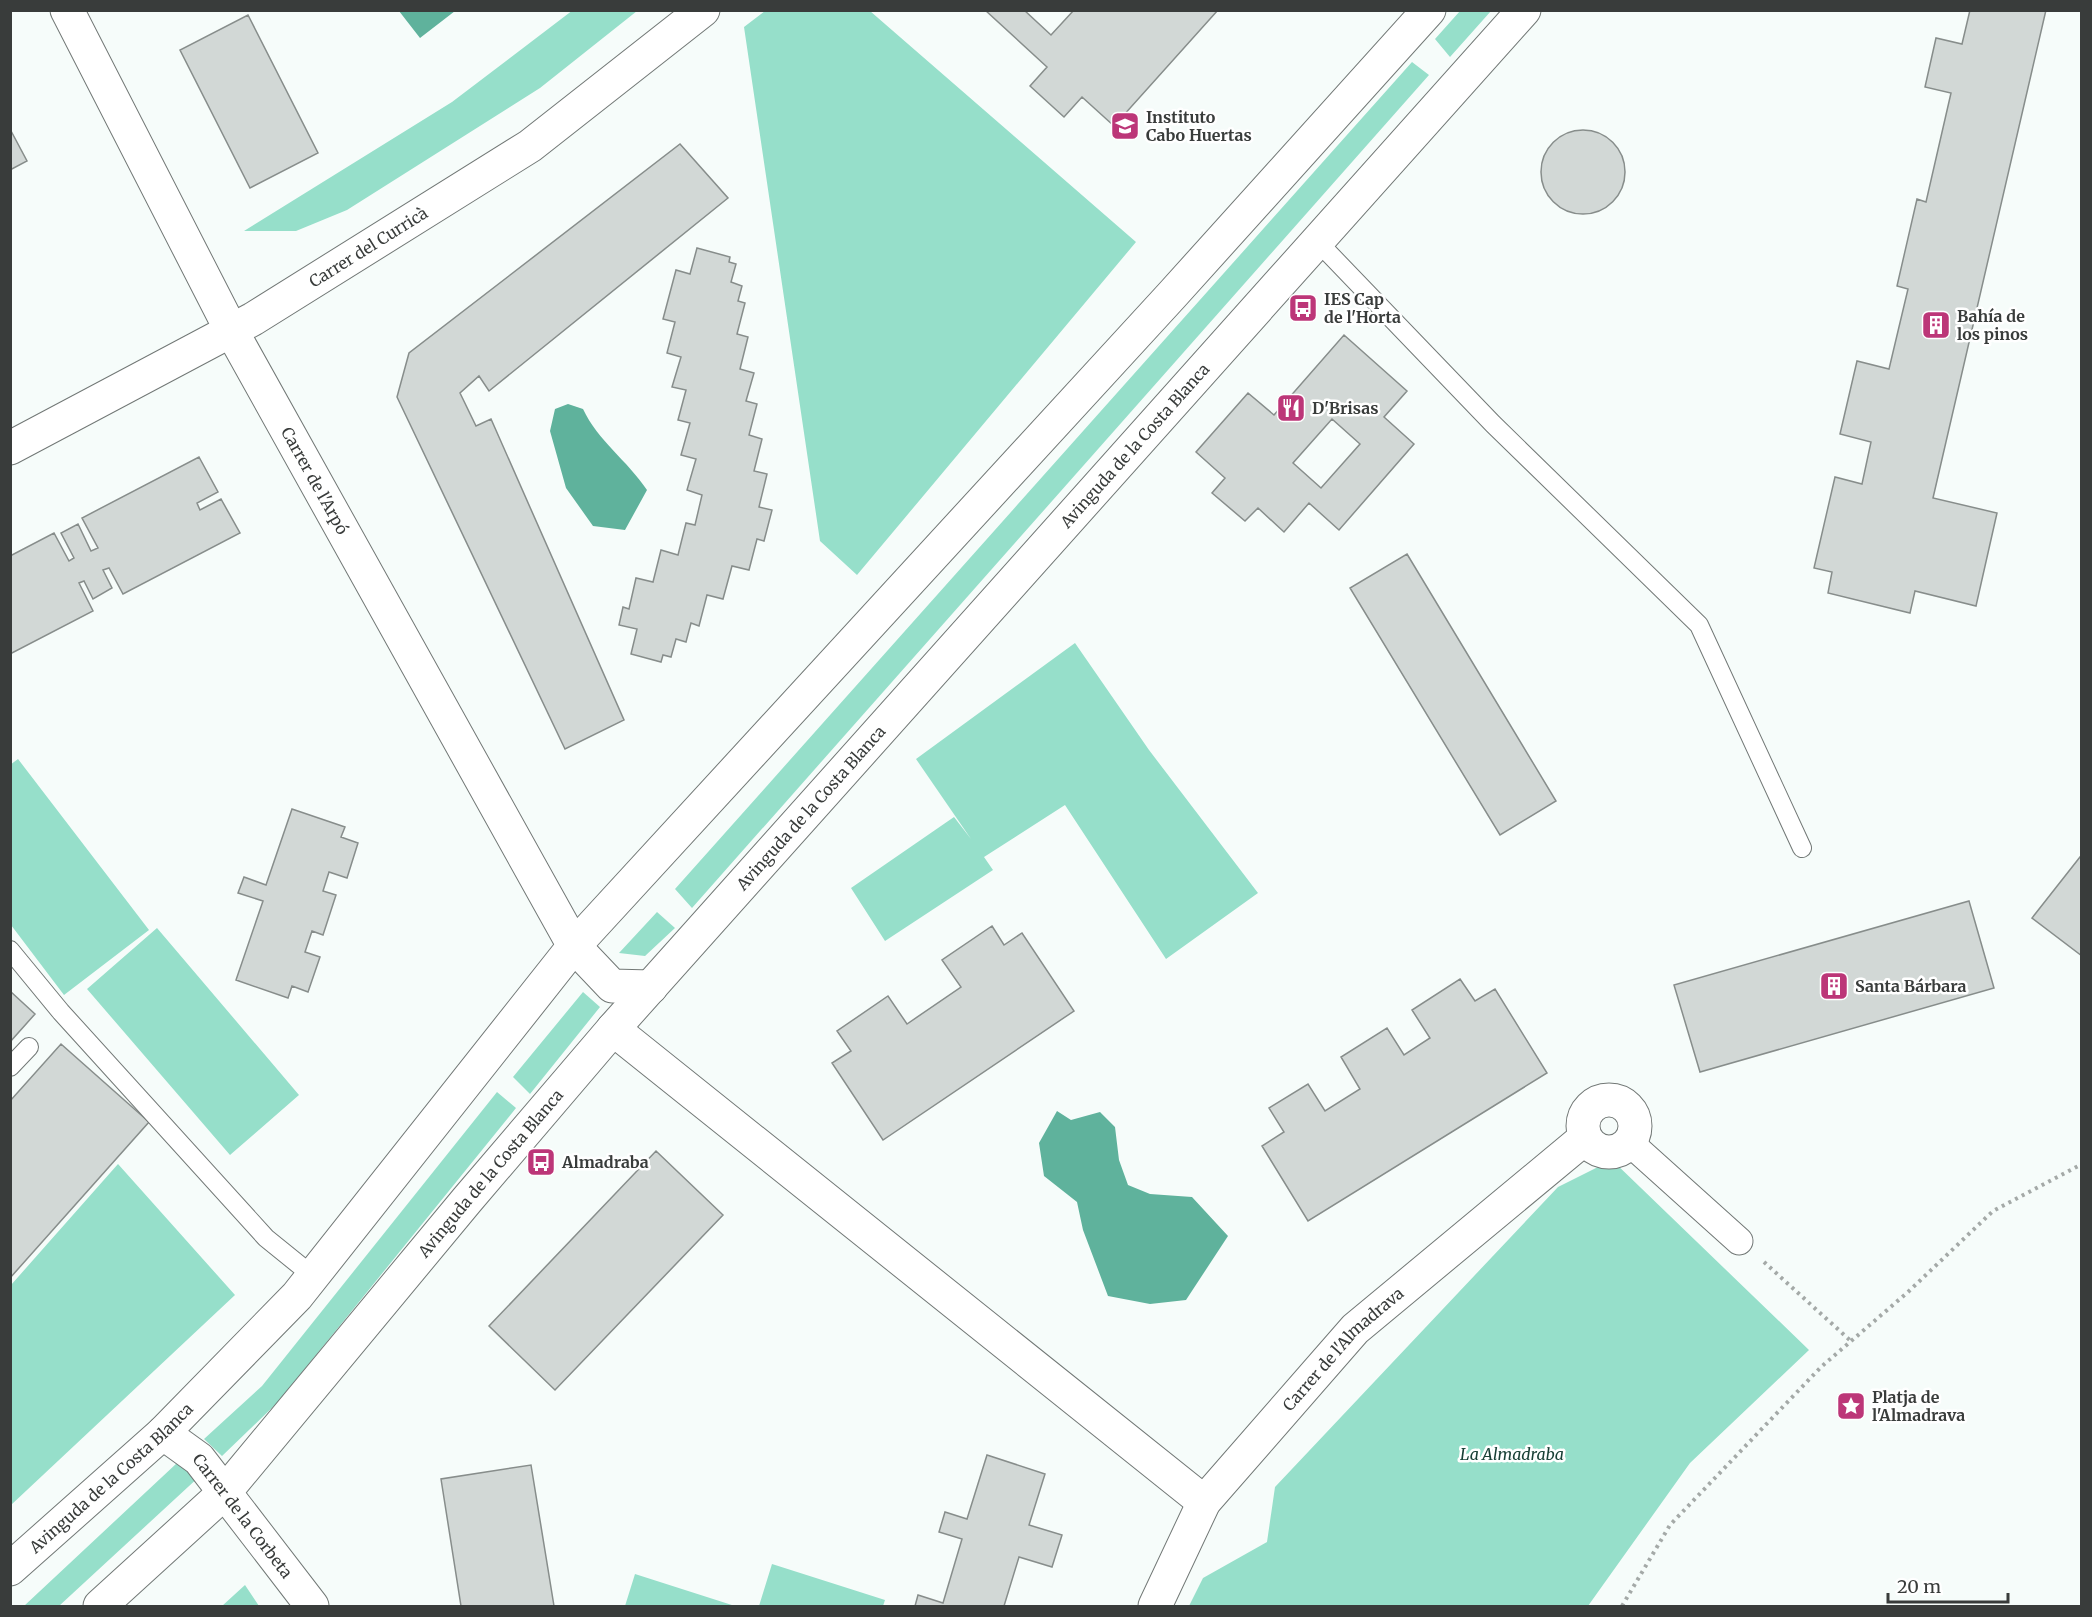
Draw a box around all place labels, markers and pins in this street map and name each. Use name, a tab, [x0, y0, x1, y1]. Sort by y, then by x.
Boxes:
place label: Instituto Cabo Huertas	[1146, 107, 1252, 145]
school or university icon: Instituto Cabo Huertas	[1109, 110, 1141, 142]
place label: IES Cap de l'Horta	[1324, 289, 1401, 327]
bus stop icon: IES Cap de l'Horta	[1287, 292, 1319, 324]
place label: Bahía de los pinos	[1957, 306, 2028, 344]
building icon: Bahía de los pinos	[1920, 309, 1952, 341]
restaurant icon: D'Brisas	[1275, 392, 1307, 424]
place label: D'Brisas	[1312, 398, 1378, 418]
building icon: Santa Bárbara	[1818, 970, 1850, 1002]
place label: Santa Bárbara	[1855, 976, 1966, 996]
bus stop icon: Almadraba	[525, 1146, 557, 1178]
place label: Almadraba	[561, 1152, 649, 1172]
place label: Platja de l'Almadrava	[1872, 1387, 1965, 1425]
place icon: Platja de l'Almadrava	[1835, 1390, 1867, 1422]

